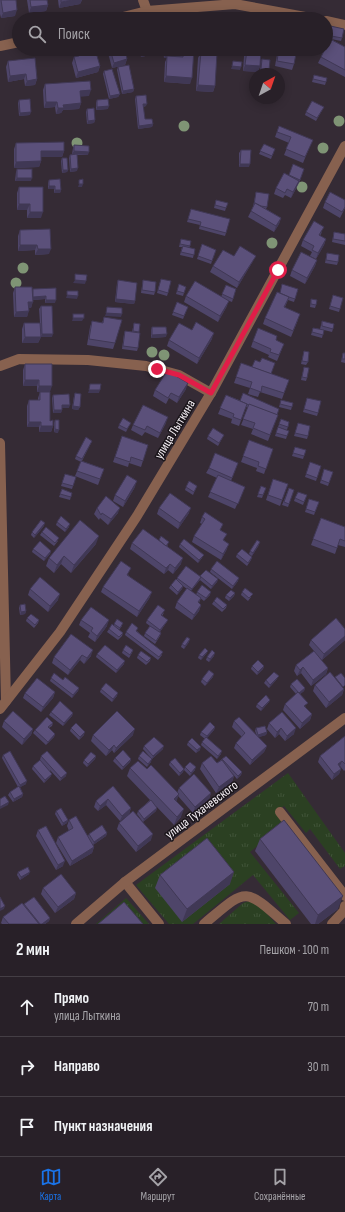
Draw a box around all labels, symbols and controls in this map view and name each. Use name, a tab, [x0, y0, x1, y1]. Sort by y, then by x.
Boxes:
search box	[12, 12, 333, 56]
icon: search	[26, 23, 48, 45]
text: Поиск	[58, 25, 90, 44]
north arrow	[249, 68, 285, 104]
route start	[269, 261, 287, 279]
route end	[148, 360, 166, 378]
street label: улица Лыткина	[151, 397, 199, 462]
street label: улица Тухачевского	[162, 777, 241, 842]
text: 2 мин	[16, 940, 50, 960]
text: Пешком · 100 m	[260, 942, 329, 958]
text: Прямо	[54, 989, 89, 1008]
icon: ahead	[16, 996, 38, 1018]
text: 70 m	[308, 999, 329, 1015]
text: улица Лыткина	[54, 1008, 121, 1024]
icon: right	[16, 1056, 38, 1078]
text: Направо	[54, 1057, 100, 1076]
text: 30 m	[307, 1059, 329, 1075]
icon: arrive	[16, 1116, 38, 1138]
text: Пункт назначения	[54, 1117, 152, 1136]
tab: Карта	[40, 1166, 62, 1203]
tab: Маршрут	[141, 1166, 175, 1203]
tab: Сохранённые	[254, 1166, 305, 1203]

